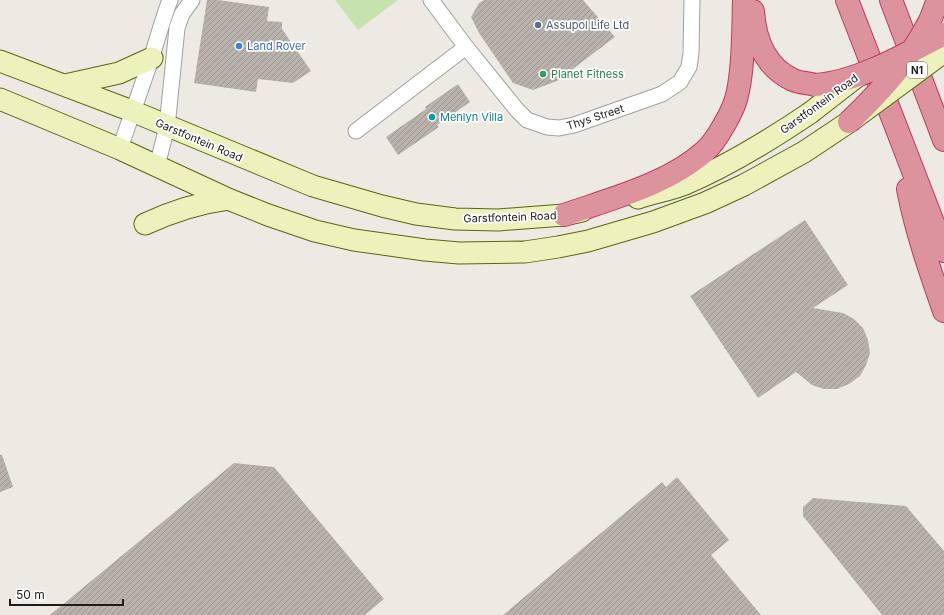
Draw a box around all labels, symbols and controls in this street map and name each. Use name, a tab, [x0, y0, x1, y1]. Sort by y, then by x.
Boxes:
place label: Assupol Life Ltd	[546, 18, 629, 32]
marker: Assupol Life Ltd	[533, 20, 543, 30]
place label: Land Rover	[247, 39, 306, 53]
marker: Land Rover	[234, 41, 244, 51]
road number: N1	[907, 62, 927, 78]
place label: Planet Fitness	[551, 67, 624, 81]
marker: Planet Fitness	[538, 69, 548, 79]
street label: Garstfontein Road	[777, 71, 861, 137]
street label: Thys Street	[565, 101, 626, 133]
place label: Menlyn Villa	[440, 110, 503, 124]
marker: Menlyn Villa	[427, 112, 437, 122]
street label: Garstfontein Road	[153, 115, 245, 165]
street label: Garstfontein Road	[463, 208, 557, 226]
scale bar	[10, 581, 123, 607]
text: 50 m	[16, 587, 45, 602]

